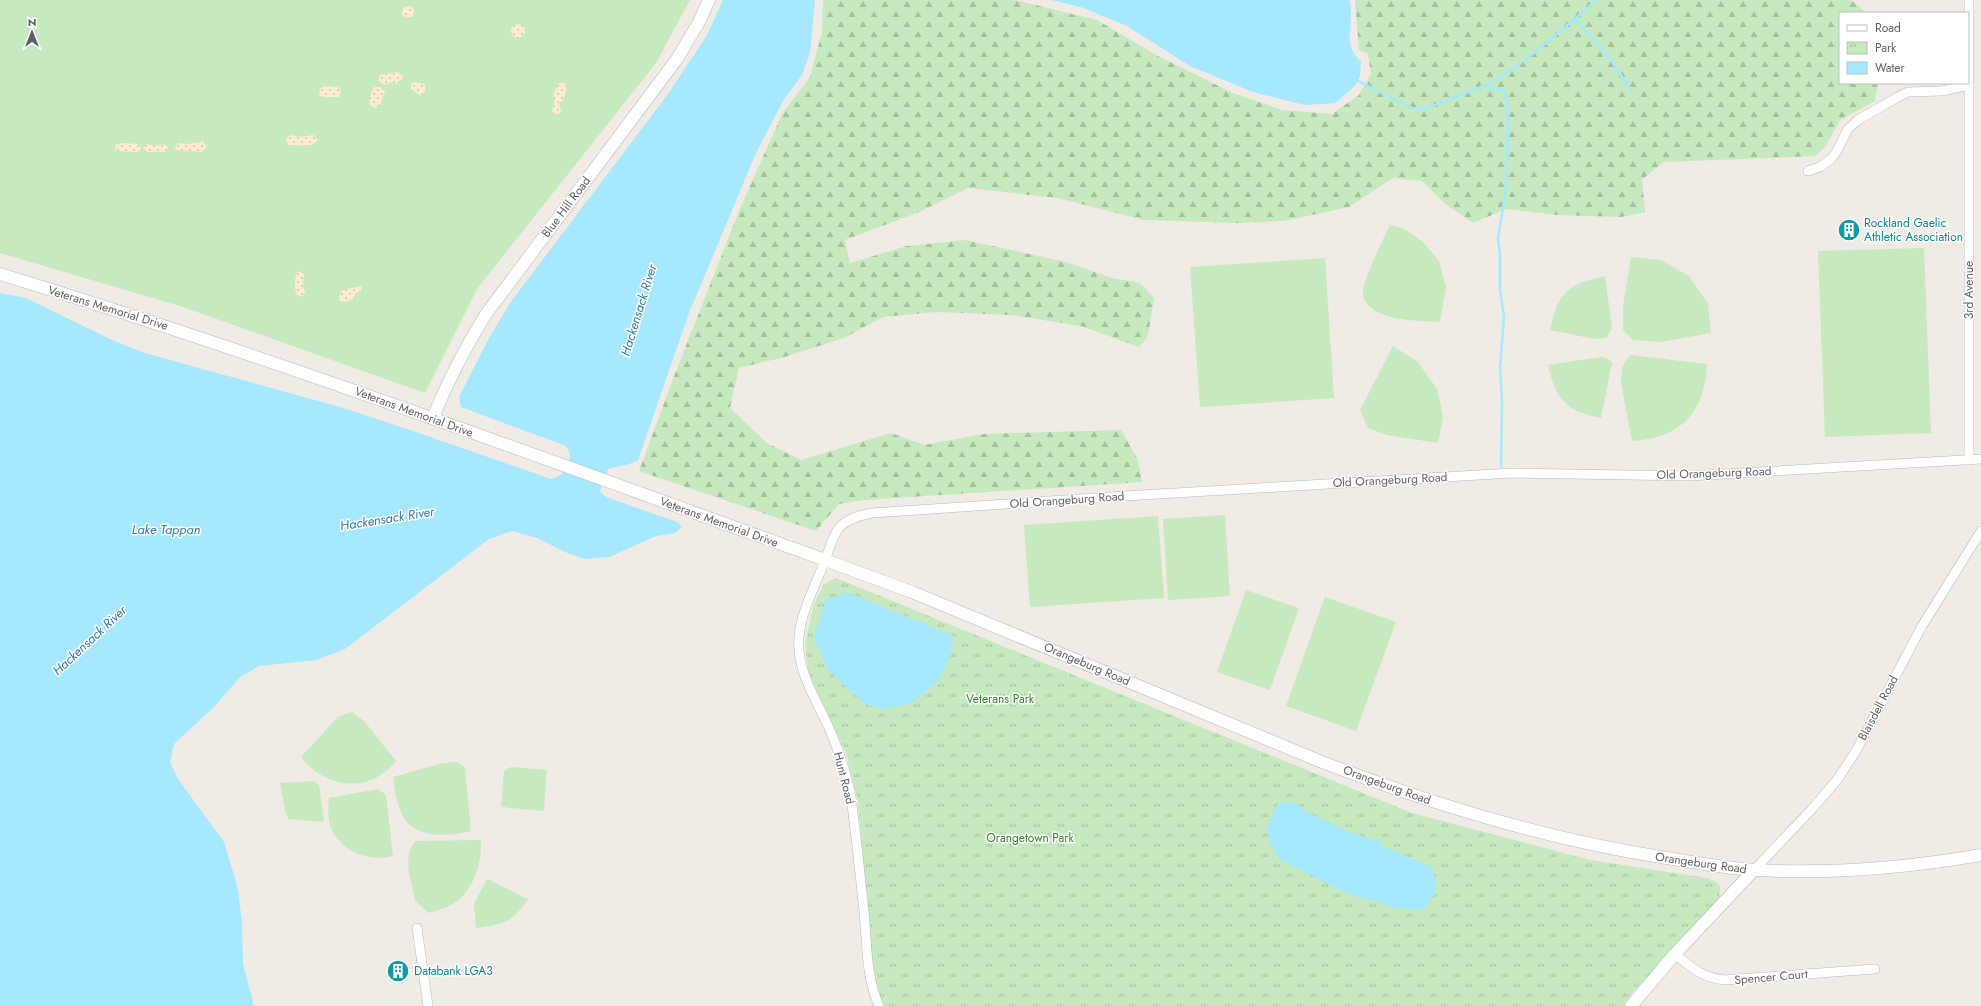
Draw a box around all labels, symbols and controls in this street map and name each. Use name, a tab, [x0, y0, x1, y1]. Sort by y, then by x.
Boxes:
north arrow	[12, 12, 52, 52]
legend	[1839, 12, 1969, 84]
text: N	[28, 14, 36, 30]
text: Road	[1875, 19, 1901, 37]
text: Park	[1875, 39, 1897, 57]
text: Water	[1875, 59, 1906, 77]
street label: Blue Hill Road	[537, 173, 595, 241]
place label: Rockland Gaelic Athletic Association	[1864, 214, 1963, 246]
building icon: Rockland Gaelic Athletic Association	[1836, 217, 1862, 243]
water label: Hackensack River	[616, 261, 662, 358]
street label: 3rd Avenue	[1960, 261, 1978, 319]
street label: Veterans Memorial Drive	[46, 281, 170, 335]
street label: Veterans Memorial Drive	[352, 382, 476, 442]
street label: Old Orangeburg Road	[1656, 462, 1772, 484]
street label: Old Orangeburg Road	[1332, 468, 1448, 492]
street label: Old Orangeburg Road	[1009, 487, 1125, 513]
street label: Veterans Memorial Drive	[657, 492, 781, 552]
water label: Hackensack River	[339, 502, 436, 535]
water label: Lake Tappan	[132, 520, 201, 539]
water label: Hackensack River	[48, 601, 131, 680]
street label: Orangeburg Road	[1041, 638, 1133, 690]
street label: Blaisdell Road	[1853, 672, 1903, 744]
park label: Veterans Park	[966, 690, 1035, 708]
street label: Hunt Road	[829, 750, 859, 806]
street label: Orangeburg Road	[1341, 761, 1433, 809]
park label: Orangetown Park	[986, 829, 1074, 847]
street label: Orangeburg Road	[1654, 848, 1748, 878]
building icon: Databank LGA3	[385, 958, 411, 984]
place label: Databank LGA3	[414, 962, 493, 980]
street label: Spencer Court	[1734, 965, 1809, 989]

